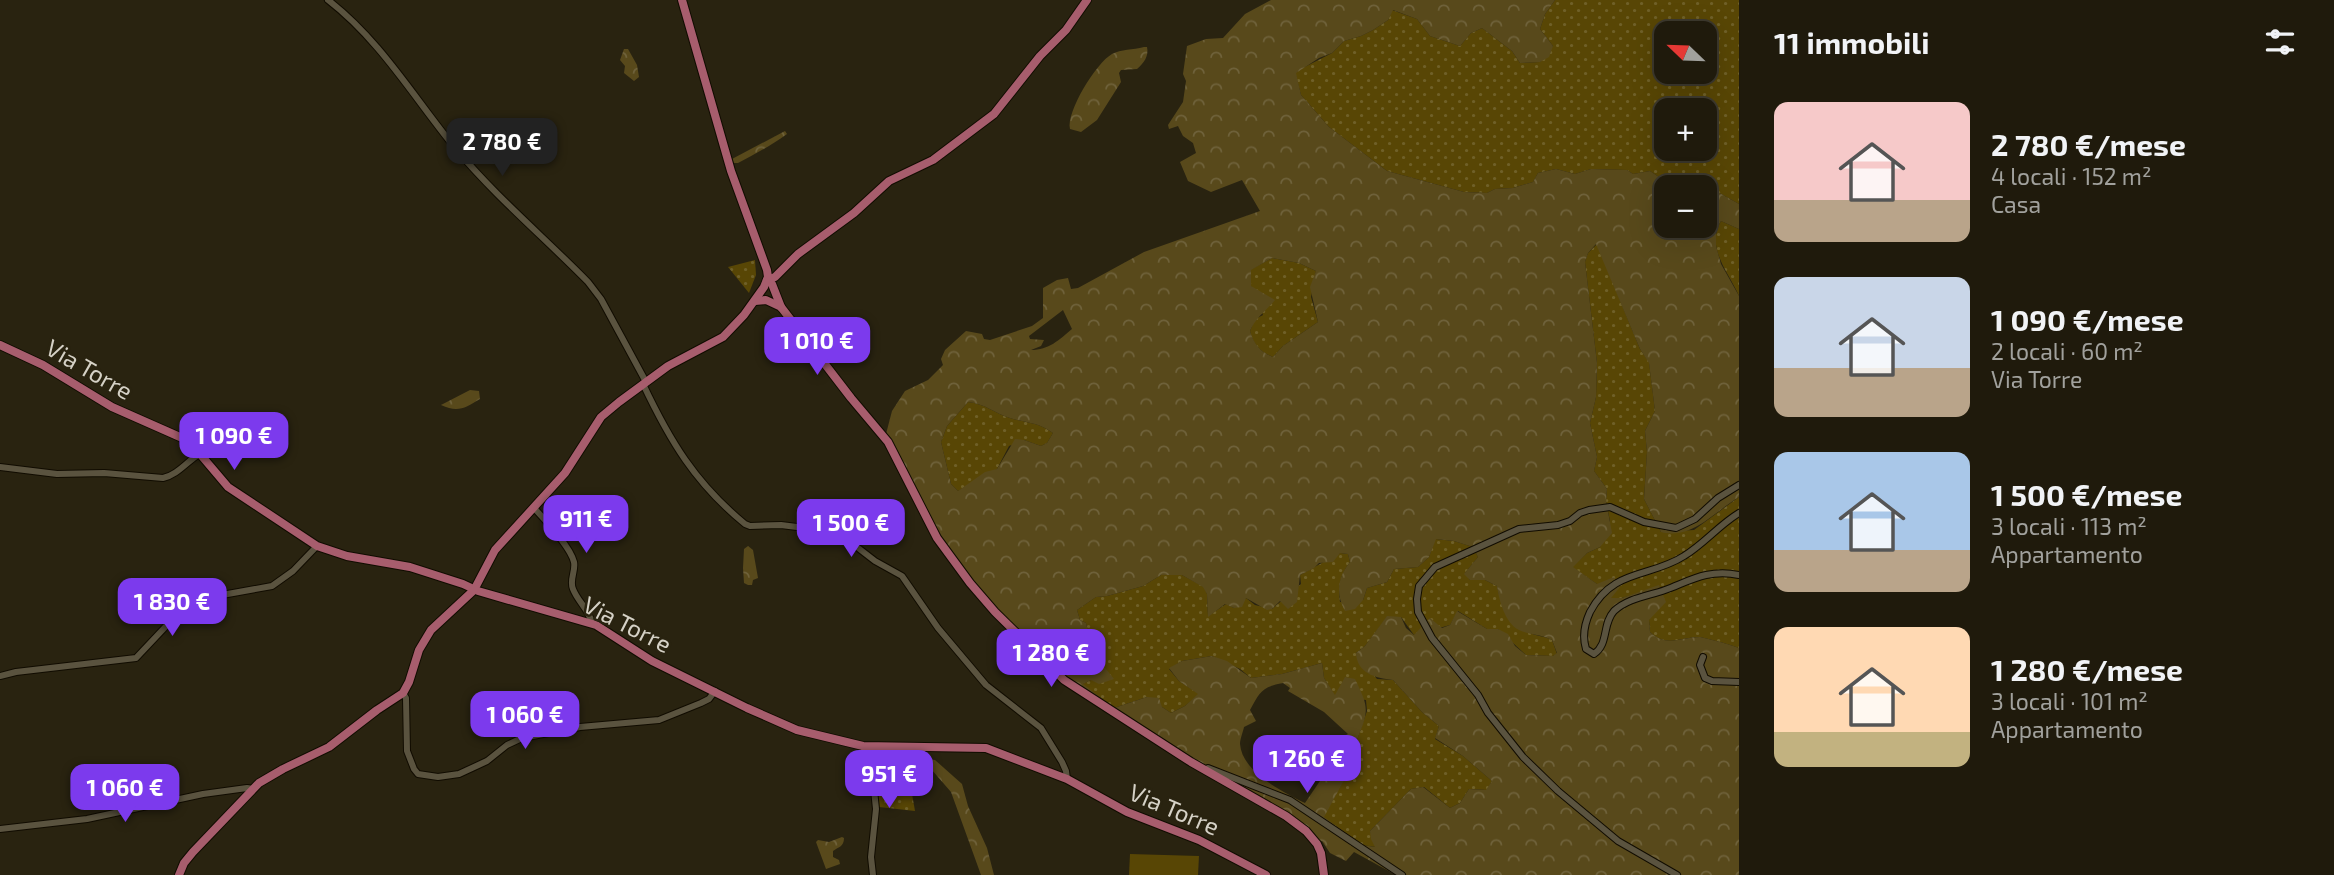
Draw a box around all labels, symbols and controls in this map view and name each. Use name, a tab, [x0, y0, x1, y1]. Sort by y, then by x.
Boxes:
north arrow	[1654, 21, 1717, 84]
map controls	[1654, 21, 1717, 238]
icon: filters	[2261, 23, 2299, 61]
text: 11 immobili	[1774, 24, 1929, 60]
button: +	[1654, 98, 1717, 161]
pin: 2 780 €	[437, 118, 567, 178]
text: 2 780 €/mese	[1991, 126, 2186, 162]
text: 2 780 €	[462, 127, 542, 155]
icon: home	[1830, 130, 1914, 214]
text: 4 locali · 152 m²	[1991, 162, 2151, 190]
button: −	[1654, 175, 1717, 238]
text: Casa	[1991, 190, 2041, 218]
text: 1 090 €/mese	[1991, 301, 2184, 337]
icon: home	[1830, 305, 1914, 389]
pin: 1 010 €	[752, 318, 882, 377]
text: 1 010 €	[780, 326, 854, 354]
street label: Via Torre	[41, 332, 138, 405]
text: 2 locali · 60 m²	[1991, 337, 2143, 365]
text: Via Torre	[1991, 365, 2082, 393]
pin: 1 090 €	[169, 412, 299, 472]
text: 1 090 €	[195, 421, 273, 449]
text: 1 500 €/mese	[1991, 476, 2182, 512]
icon: home	[1830, 480, 1914, 564]
pin: 911 €	[537, 496, 635, 555]
pin: 1 500 €	[786, 500, 916, 559]
text: 911 €	[559, 504, 613, 532]
text: 1 500 €	[813, 508, 889, 536]
text: 3 locali · 113 m²	[1991, 512, 2147, 540]
text: Appartamento	[1991, 540, 2143, 568]
pin: 1 830 €	[107, 578, 237, 638]
text: 1 830 €	[134, 587, 210, 615]
street label: Via Torre	[579, 589, 677, 658]
pin: 1 280 €	[986, 630, 1116, 689]
text: 1 280 €	[1013, 638, 1089, 666]
text: 1 280 €/mese	[1991, 651, 2183, 687]
icon: home	[1830, 655, 1914, 739]
text: 3 locali · 101 m²	[1991, 687, 2148, 715]
pin: 1 060 €	[460, 692, 590, 751]
text: 1 060 €	[486, 700, 564, 728]
text: Appartamento	[1991, 715, 2143, 743]
pin: 1 260 €	[1242, 736, 1372, 795]
text: 1 260 €	[1269, 744, 1345, 772]
pin: 951 €	[840, 750, 938, 810]
text: 951 €	[861, 759, 917, 787]
pin: 1 060 €	[60, 764, 190, 824]
text: 1 060 €	[86, 773, 164, 801]
street label: Via Torre	[1125, 777, 1224, 841]

